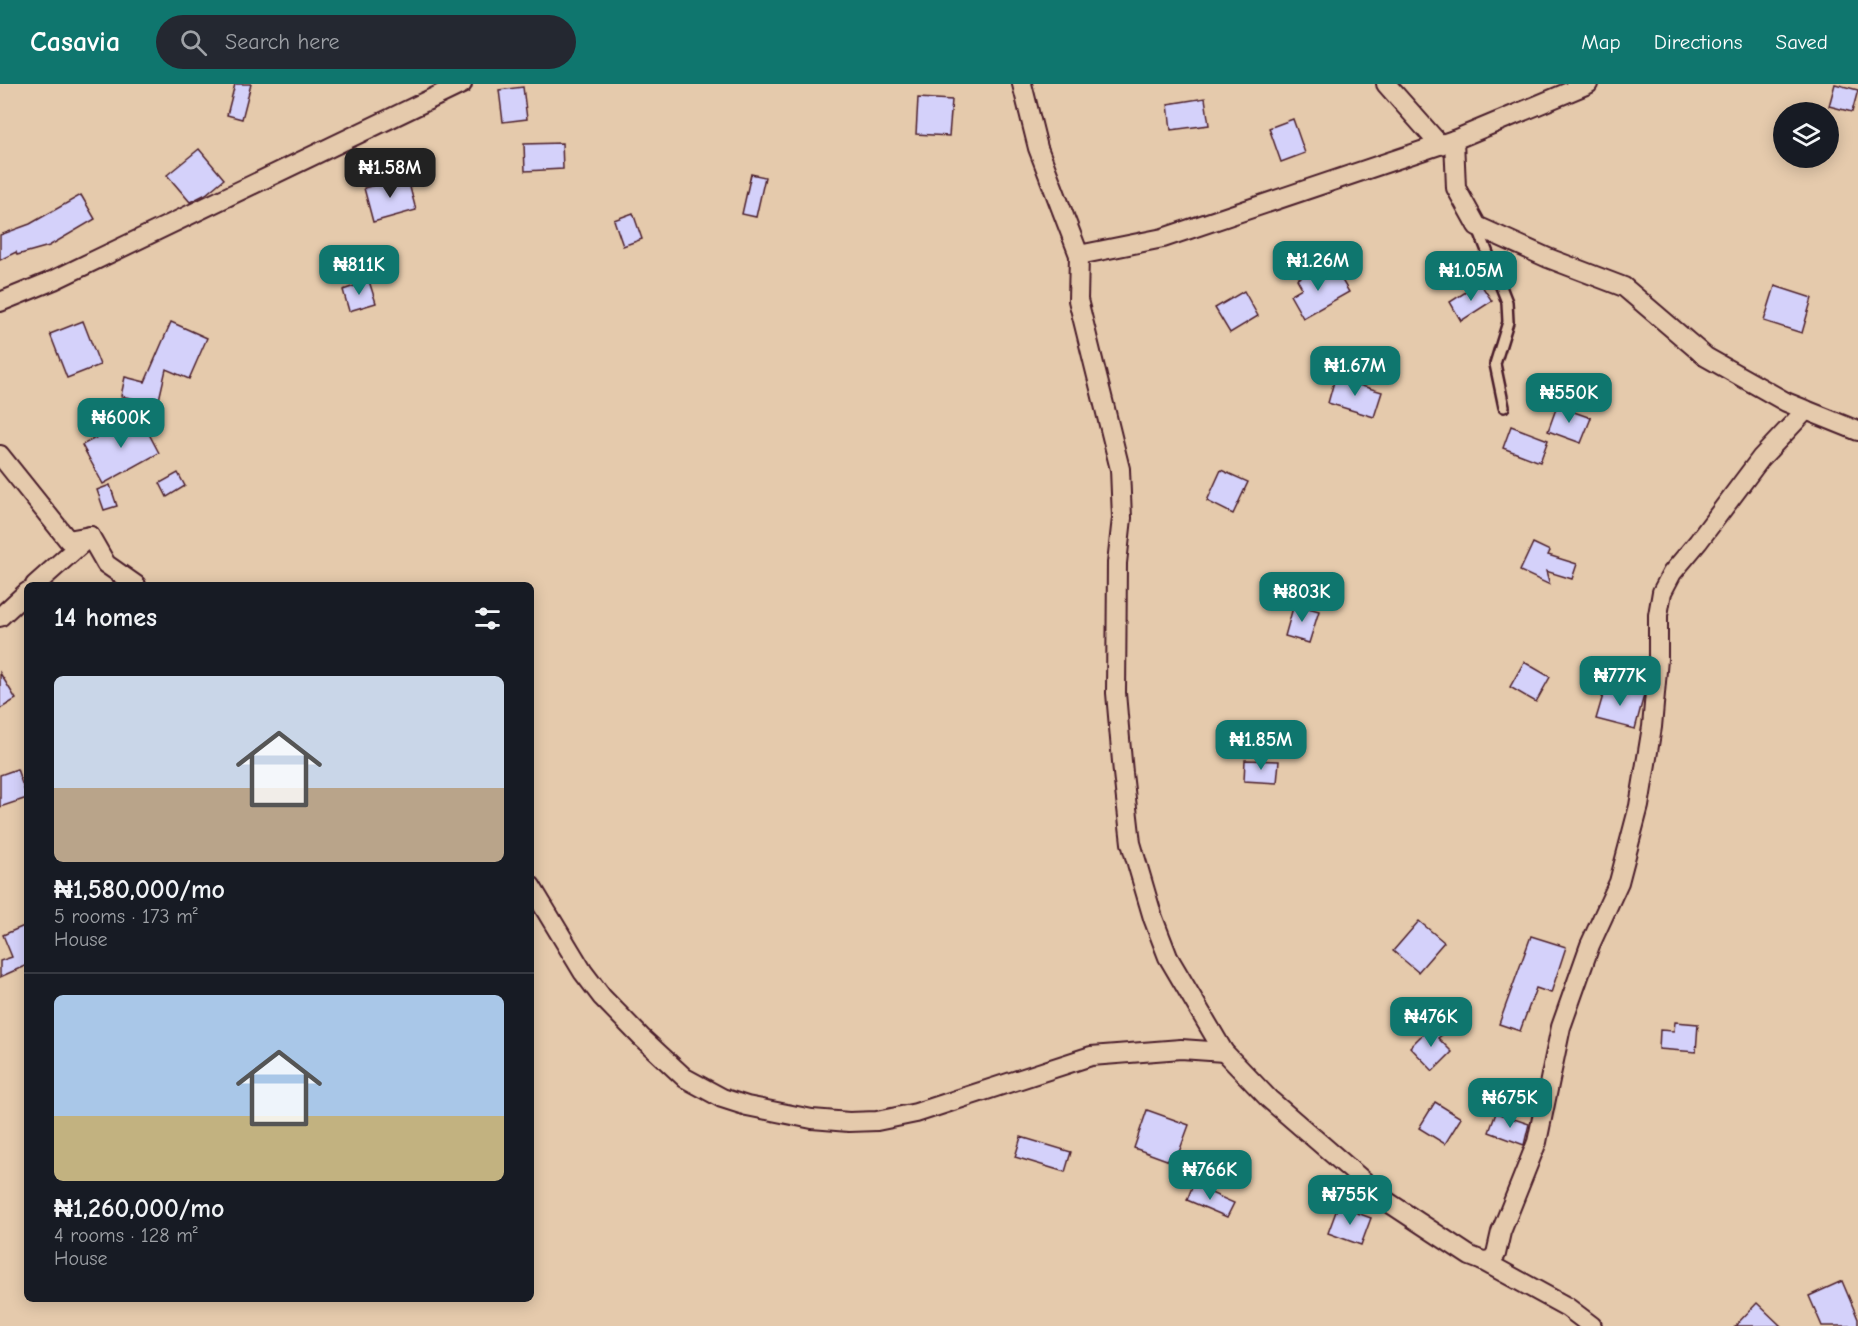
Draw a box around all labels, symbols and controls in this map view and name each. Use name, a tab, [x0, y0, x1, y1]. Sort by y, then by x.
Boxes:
search box	[156, 15, 576, 69]
text: Casavia	[30, 26, 120, 58]
icon: search	[177, 26, 210, 59]
text: Search here	[225, 29, 340, 55]
text: Map	[1581, 30, 1621, 54]
text: Directions	[1654, 30, 1743, 54]
text: Saved	[1776, 30, 1828, 54]
map controls	[1773, 102, 1839, 168]
button: layers	[1773, 102, 1839, 168]
pin: ₦1.58M	[341, 148, 439, 199]
text: ₦1.58M	[359, 156, 421, 179]
pin: ₦1.26M	[1269, 241, 1367, 292]
pin: ₦811K	[317, 245, 401, 296]
text: ₦1.26M	[1287, 249, 1349, 272]
pin: ₦1.05M	[1422, 251, 1520, 302]
text: ₦811K	[333, 253, 385, 276]
text: ₦1.05M	[1439, 259, 1503, 282]
pin: ₦1.67M	[1306, 346, 1404, 397]
text: ₦1.67M	[1324, 354, 1386, 377]
pin: ₦550K	[1527, 373, 1611, 424]
text: ₦550K	[1540, 381, 1598, 404]
pin: ₦600K	[79, 398, 163, 449]
text: ₦600K	[91, 406, 151, 429]
pin: ₦803K	[1260, 572, 1344, 623]
text: ₦803K	[1273, 580, 1331, 603]
icon: filters	[471, 602, 504, 635]
text: 14 homes	[54, 603, 157, 633]
pin: ₦777K	[1578, 656, 1662, 707]
text: ₦777K	[1594, 664, 1646, 687]
icon: home	[225, 715, 333, 823]
pin: ₦1.85M	[1212, 720, 1310, 771]
text: ₦1.85M	[1230, 728, 1292, 751]
text: ₦1,580,000/mo	[54, 875, 225, 905]
text: 5 rooms · 173 m²	[54, 905, 198, 928]
text: House	[54, 928, 108, 951]
pin: ₦476K	[1389, 997, 1473, 1048]
text: ₦476K	[1404, 1005, 1458, 1028]
icon: home	[225, 1034, 333, 1142]
pin: ₦675K	[1468, 1078, 1552, 1129]
text: ₦675K	[1482, 1086, 1538, 1109]
pin: ₦766K	[1168, 1150, 1252, 1201]
text: ₦766K	[1183, 1158, 1237, 1181]
pin: ₦755K	[1308, 1175, 1392, 1226]
text: ₦755K	[1322, 1183, 1378, 1206]
text: ₦1,260,000/mo	[54, 1194, 225, 1224]
text: 4 rooms · 128 m²	[54, 1224, 198, 1247]
text: House	[54, 1247, 108, 1270]

